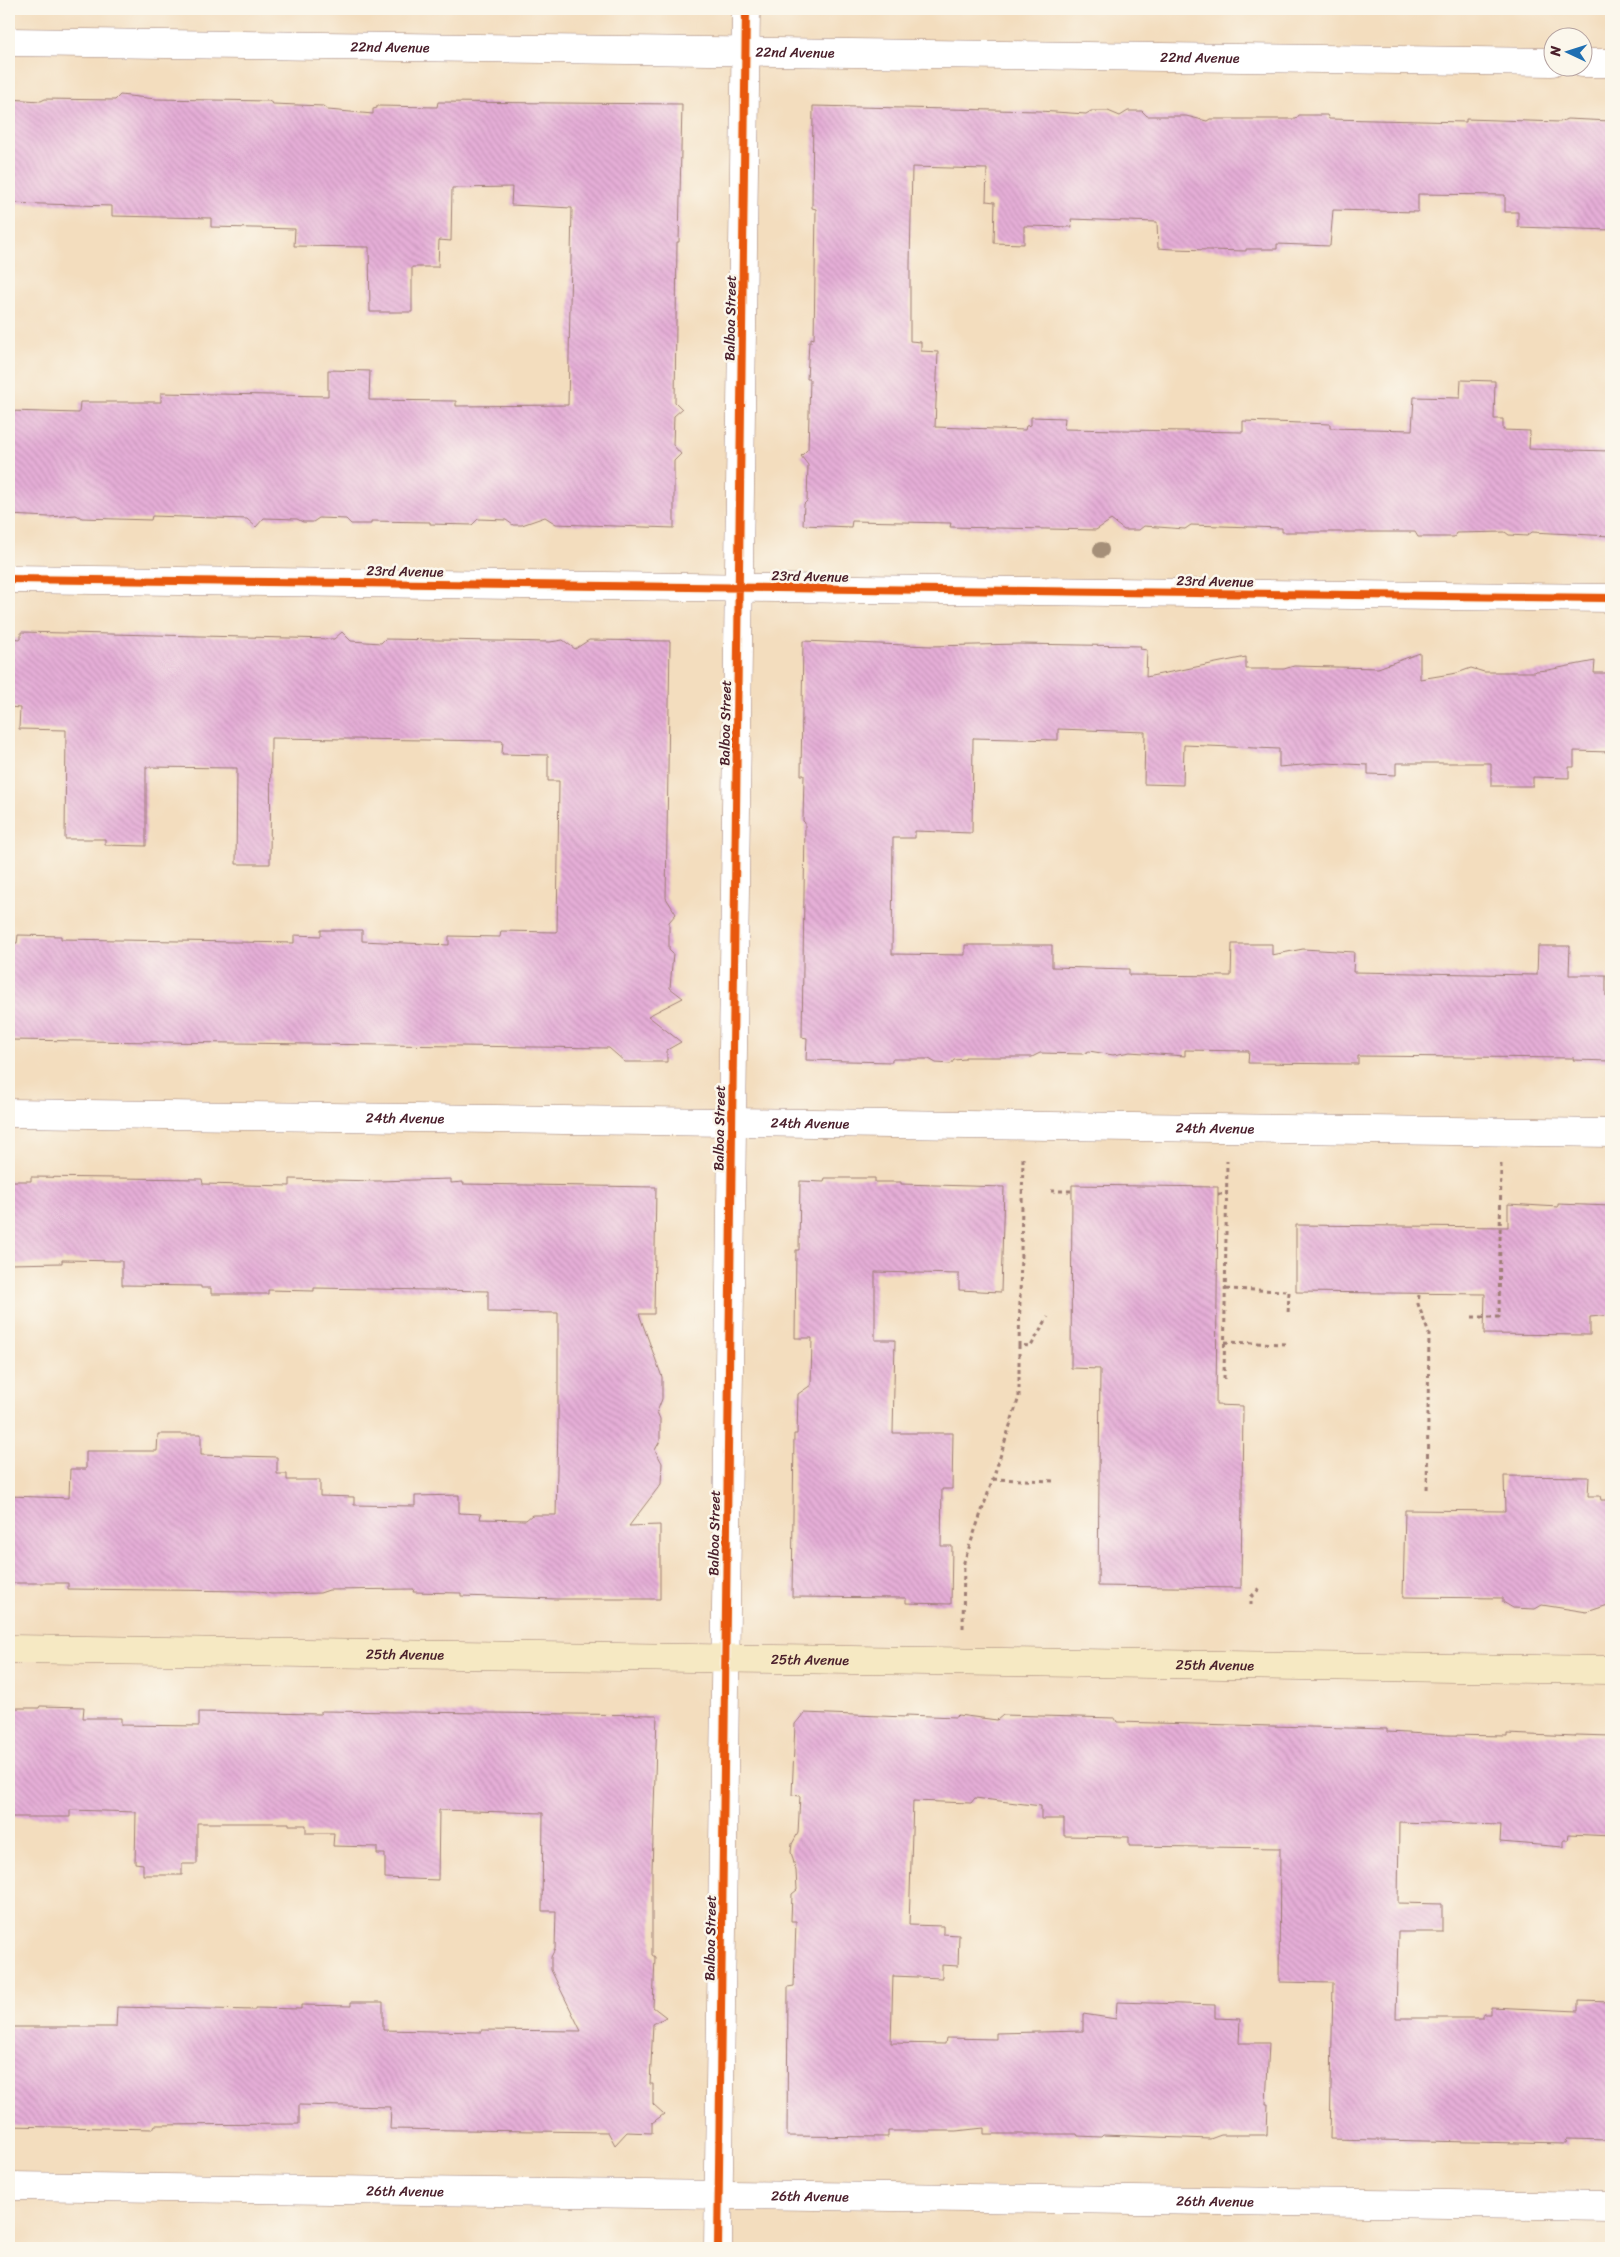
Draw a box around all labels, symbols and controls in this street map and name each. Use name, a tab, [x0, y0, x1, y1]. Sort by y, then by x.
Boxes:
north arrow	[1542, 28, 1592, 78]
street label: 22nd Avenue	[350, 34, 430, 60]
street label: 22nd Avenue	[755, 40, 835, 66]
street label: 22nd Avenue	[1160, 45, 1240, 71]
text: N	[1543, 45, 1568, 58]
street label: Balboa Street	[717, 275, 744, 361]
street label: 23rd Avenue	[366, 558, 444, 585]
street label: 23rd Avenue	[771, 563, 849, 590]
street label: 23rd Avenue	[1176, 568, 1254, 595]
street label: Balboa Street	[712, 680, 739, 766]
street label: Balboa Street	[706, 1085, 733, 1171]
street label: 24th Avenue	[365, 1105, 445, 1131]
street label: 24th Avenue	[770, 1111, 850, 1136]
street label: 24th Avenue	[1175, 1116, 1255, 1142]
street label: Balboa Street	[701, 1490, 728, 1576]
street label: 25th Avenue	[366, 1642, 445, 1668]
street label: 25th Avenue	[771, 1647, 850, 1673]
street label: 25th Avenue	[1175, 1652, 1255, 1678]
street label: Balboa Street	[697, 1895, 724, 1981]
street label: 26th Avenue	[366, 2178, 444, 2204]
street label: 26th Avenue	[771, 2184, 849, 2209]
street label: 26th Avenue	[1176, 2189, 1254, 2215]

